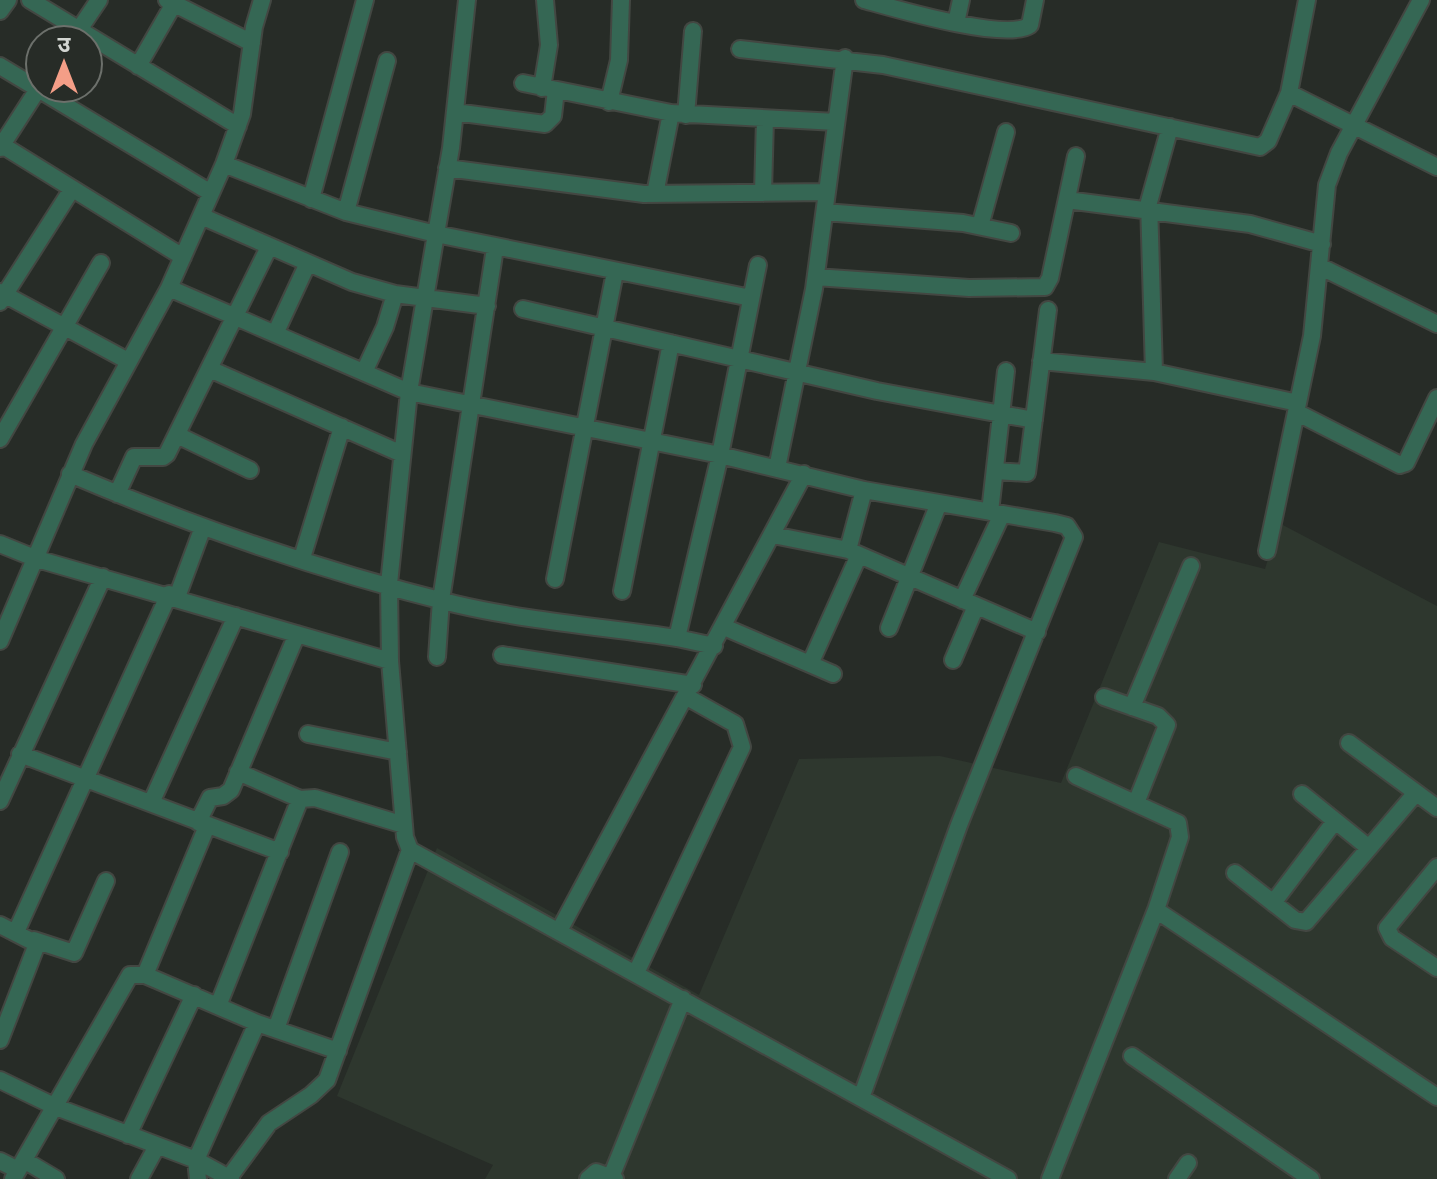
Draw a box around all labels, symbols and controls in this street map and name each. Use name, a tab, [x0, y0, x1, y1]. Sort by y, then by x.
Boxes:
north arrow	[24, 24, 104, 104]
text: उ	[58, 28, 72, 58]

